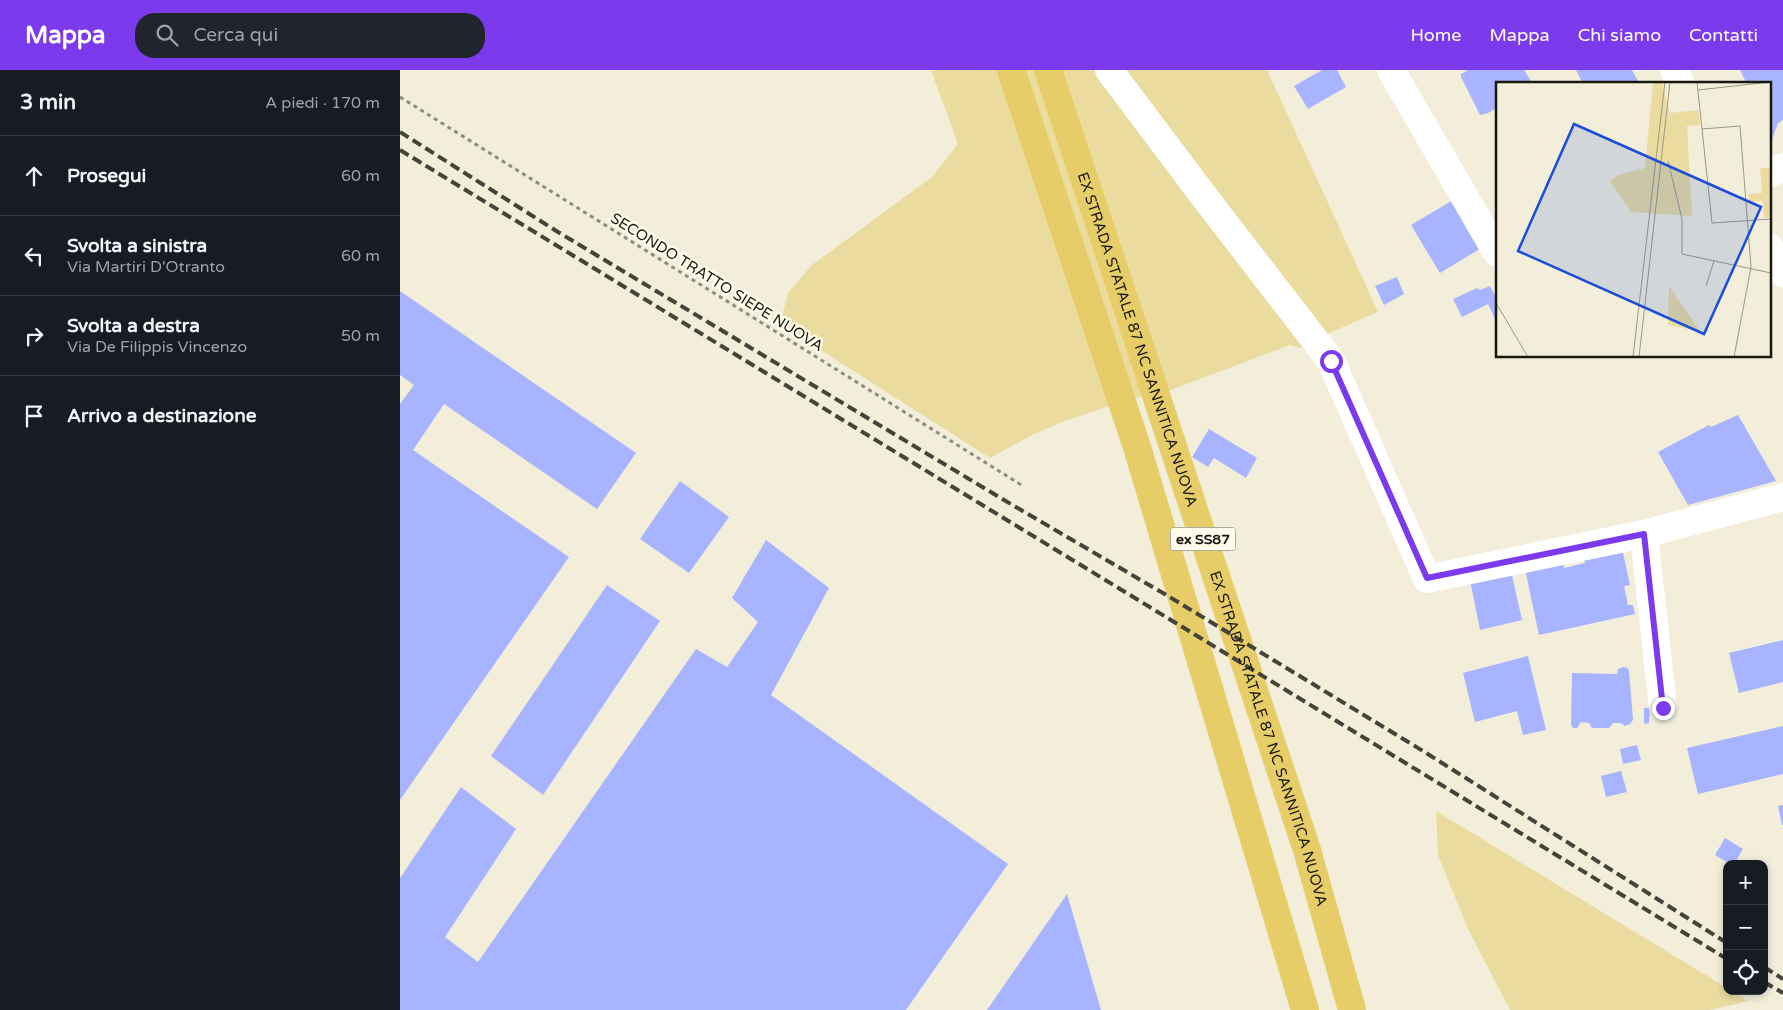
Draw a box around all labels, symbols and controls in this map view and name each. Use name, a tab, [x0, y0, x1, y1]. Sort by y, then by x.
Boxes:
search box	[135, 13, 485, 58]
text: Mappa	[25, 21, 105, 50]
icon: search	[153, 21, 181, 49]
text: Cerca qui	[193, 24, 278, 46]
text: Home	[1410, 24, 1461, 46]
text: Mappa	[1489, 24, 1550, 46]
text: Chi siamo	[1578, 24, 1661, 46]
text: Contatti	[1689, 24, 1758, 46]
inset map	[1496, 82, 1770, 358]
text: 3 min	[20, 90, 76, 115]
text: A piedi · 170 m	[265, 93, 380, 113]
icon: ahead	[20, 162, 48, 190]
text: Prosegui	[67, 165, 146, 187]
text: 60 m	[341, 166, 380, 186]
street label: EX STRADA STATALE 87 NC SANNITICA NUOVA	[1074, 170, 1201, 509]
street label: SECONDO TRATTO SIEPE NUOVA	[607, 209, 827, 355]
text: Svolta a sinistra	[67, 235, 207, 257]
icon: left	[20, 242, 48, 270]
text: 60 m	[341, 246, 380, 266]
text: Via Martiri D'Otranto	[67, 257, 225, 277]
text: Svolta a destra	[67, 315, 200, 337]
icon: right	[20, 322, 48, 350]
text: 50 m	[341, 326, 380, 346]
text: Via De Filippis Vincenzo	[67, 337, 247, 357]
route start	[1320, 350, 1343, 373]
icon: arrive	[20, 402, 48, 430]
text: Arrivo a destinazione	[67, 405, 257, 427]
road number: ex SS87	[1170, 528, 1236, 550]
street label: EX STRADA STATALE 87 NC SANNITICA NUOVA	[1206, 569, 1331, 908]
route end	[1652, 697, 1675, 720]
map controls	[1723, 860, 1768, 995]
button: +	[1723, 860, 1768, 905]
button: −	[1723, 905, 1768, 950]
button: locate	[1723, 950, 1768, 995]

